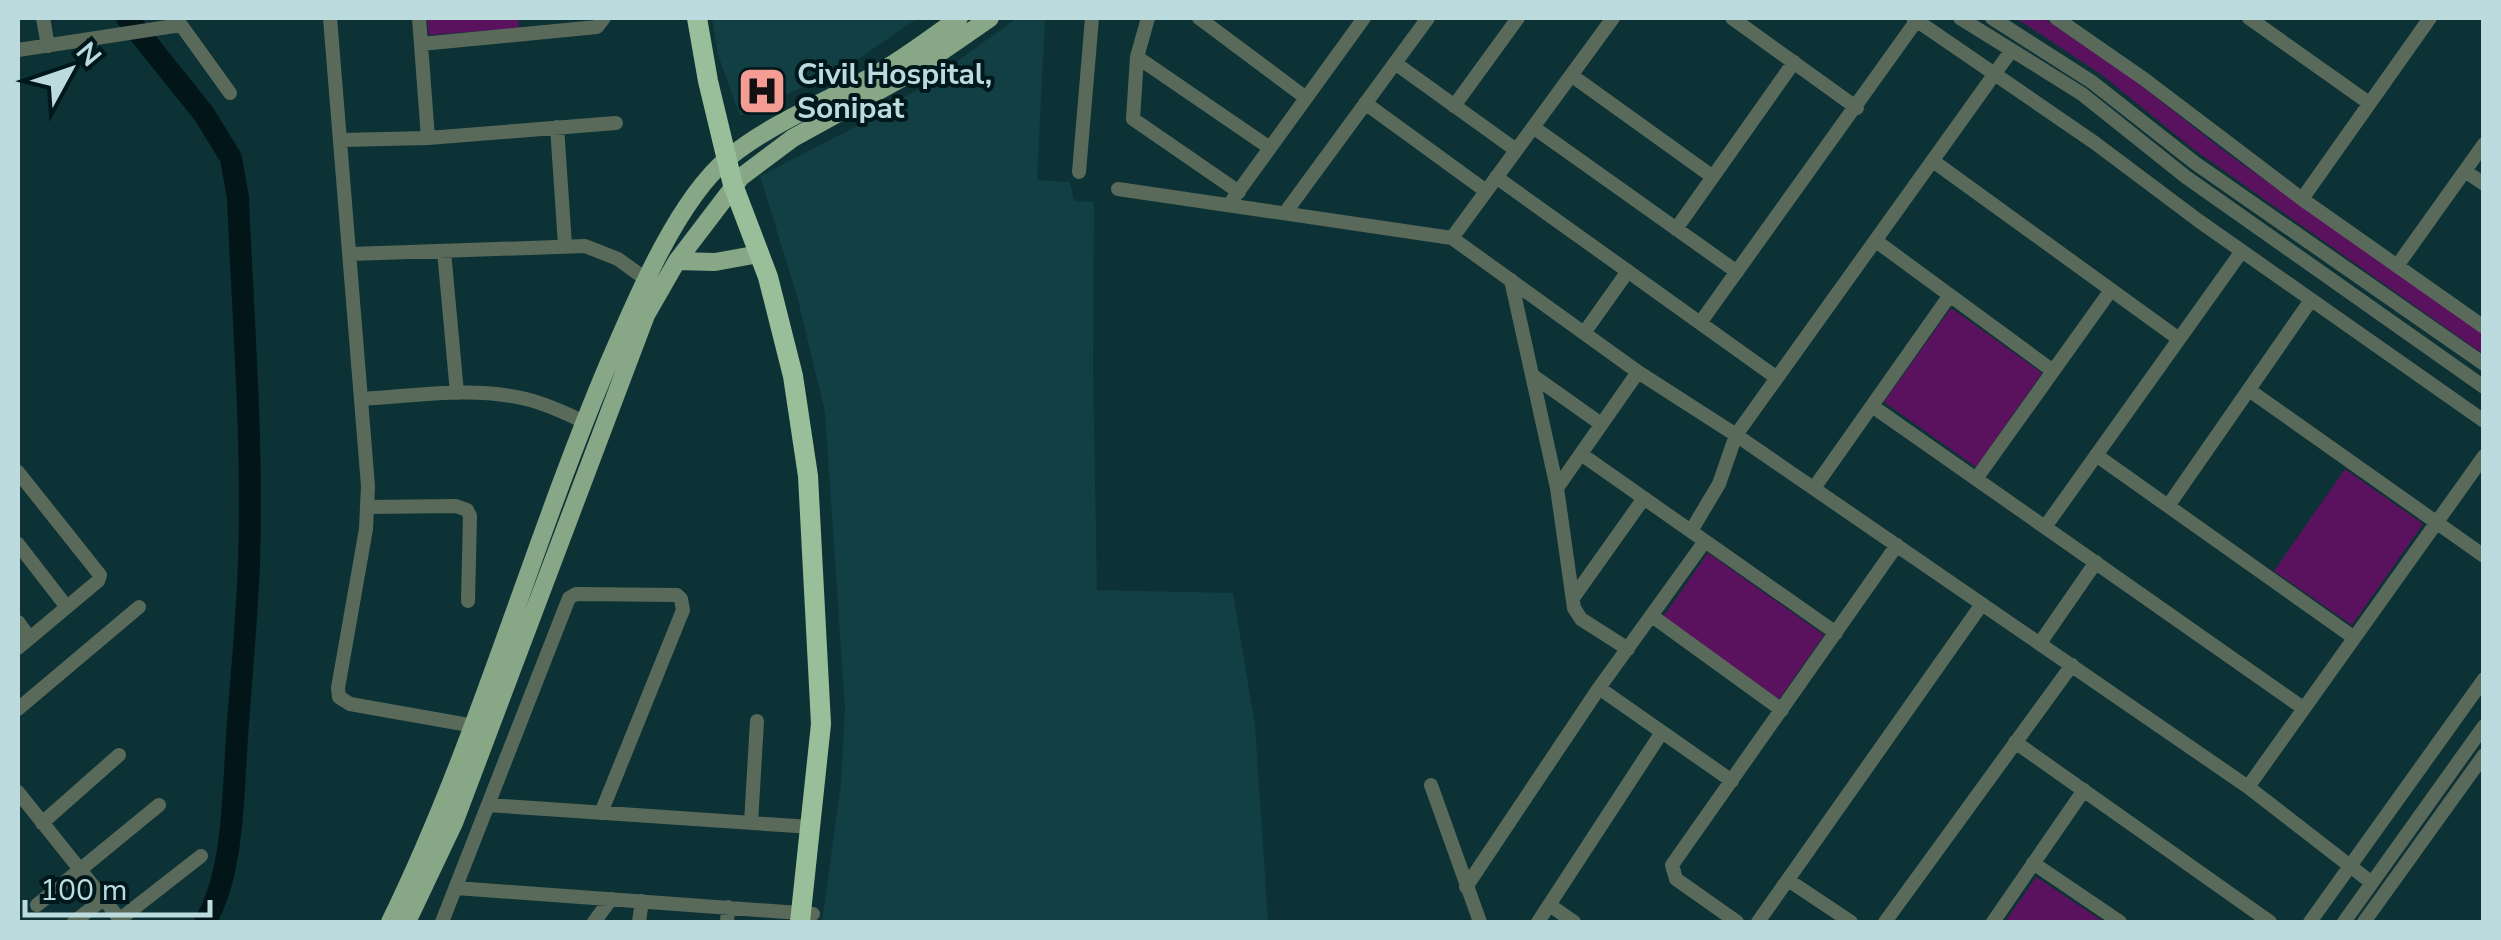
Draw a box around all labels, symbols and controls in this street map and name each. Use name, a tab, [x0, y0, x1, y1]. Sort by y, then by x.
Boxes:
north arrow	[20, 20, 120, 120]
text: N	[67, 34, 110, 75]
place label: Civil Hospital, Sonipat	[797, 54, 992, 129]
hospital icon: Civil Hospital, Sonipat	[736, 65, 788, 117]
scale bar	[25, 855, 210, 917]
text: 100 m	[40, 870, 127, 911]

